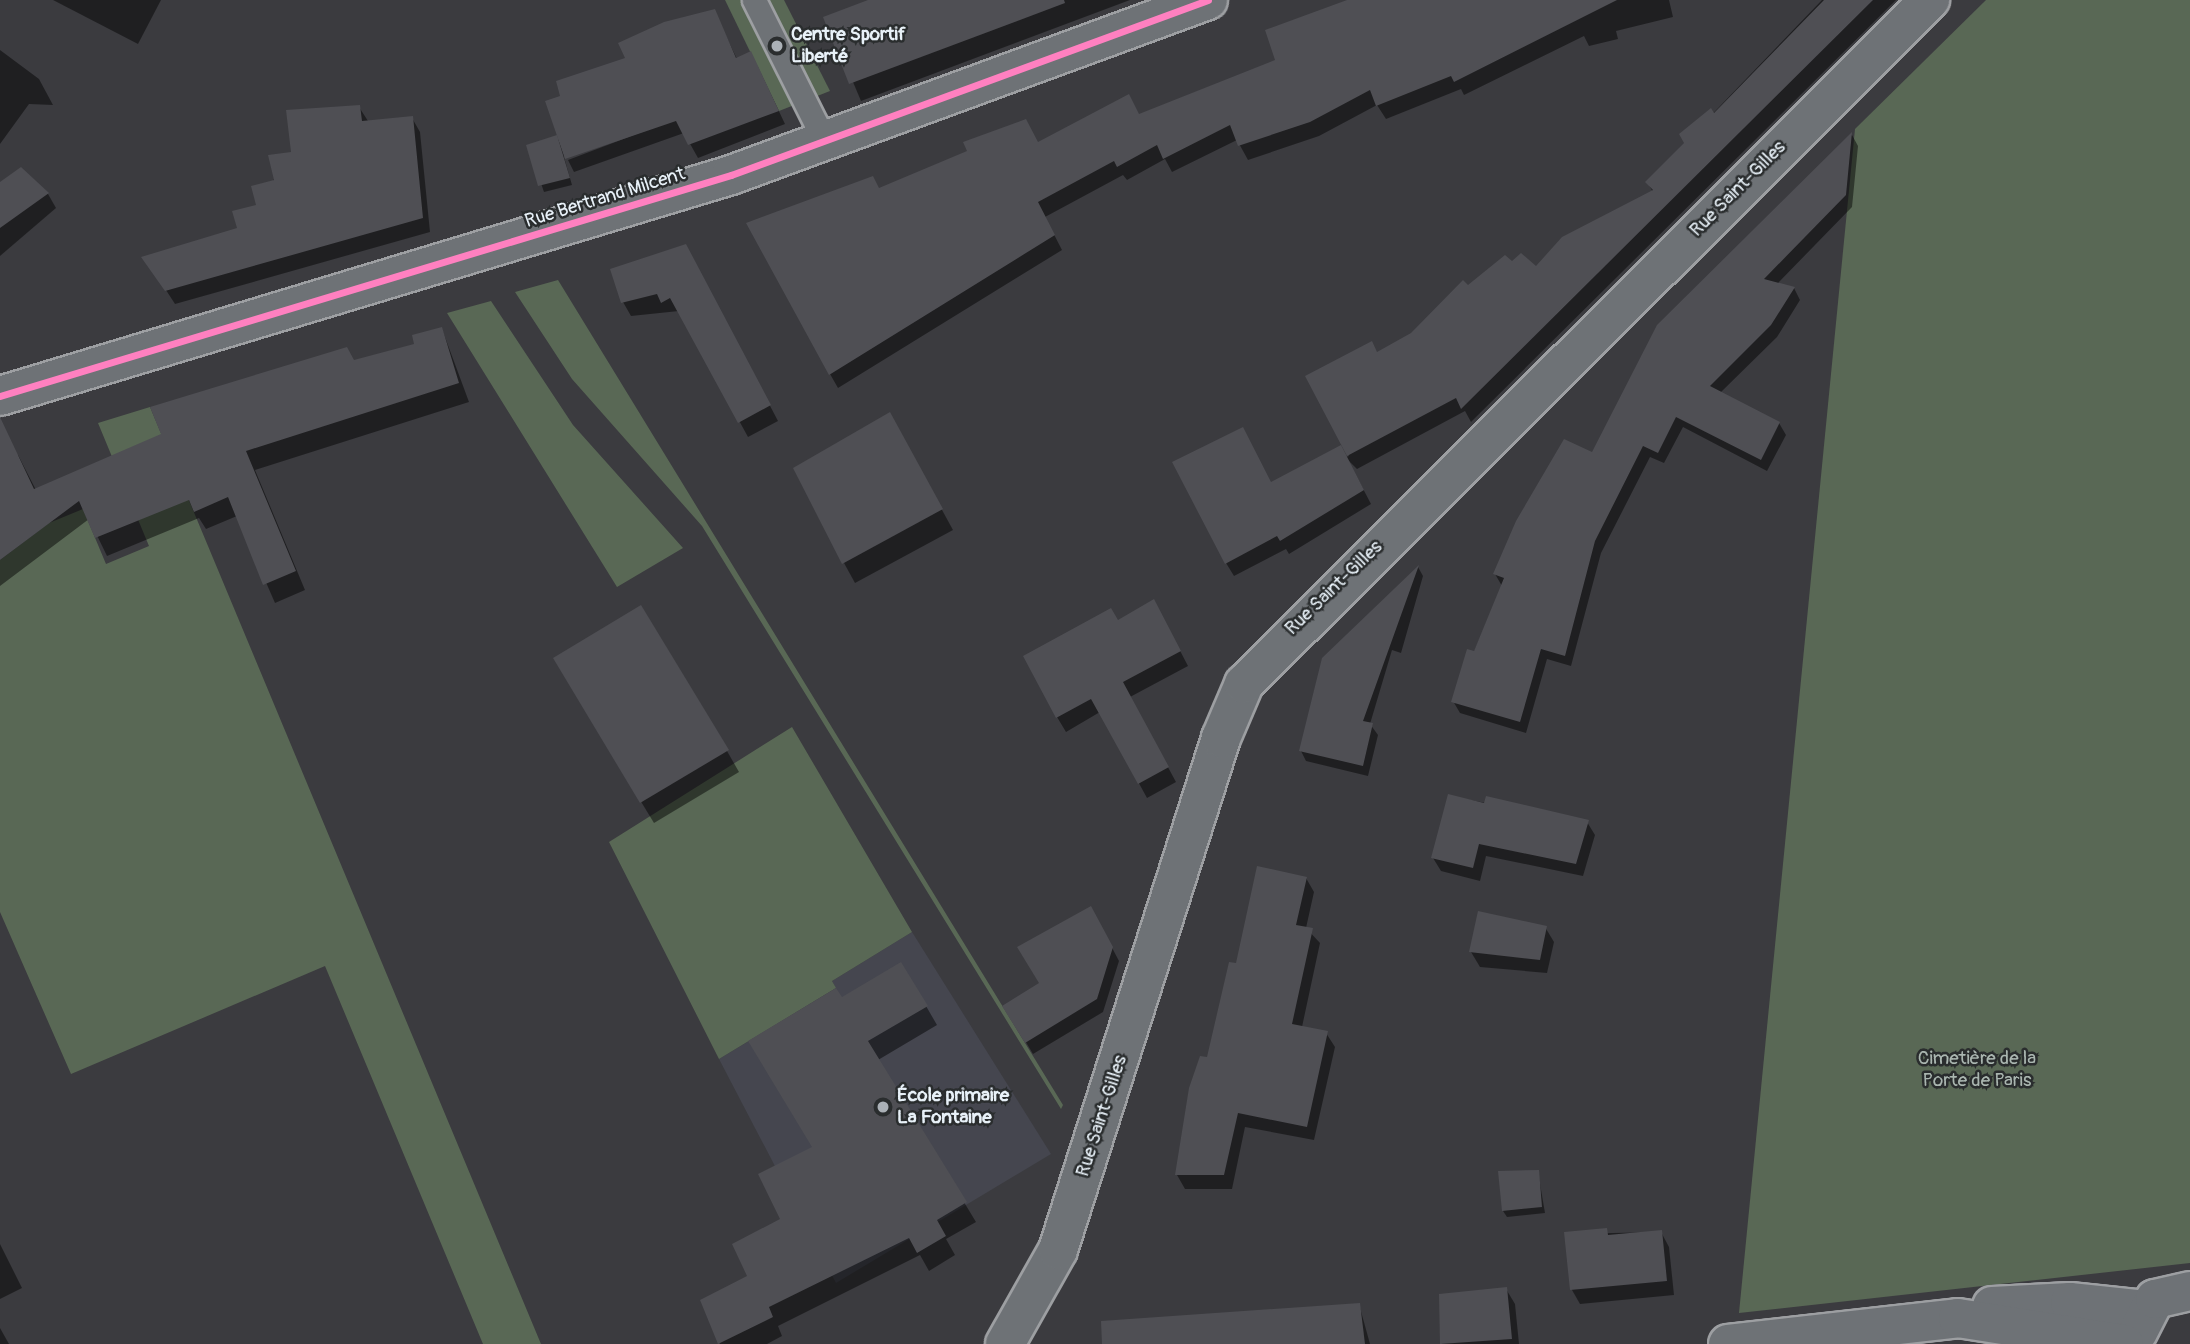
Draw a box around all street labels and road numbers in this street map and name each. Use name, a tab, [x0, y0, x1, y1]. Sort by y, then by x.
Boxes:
street label: Rue Saint-Gilles	[1685, 136, 1791, 242]
street label: Rue Bertrand Milcent	[522, 163, 688, 233]
street label: Rue Saint-Gilles	[1281, 536, 1387, 640]
street label: Rue Saint-Gilles	[1072, 1052, 1132, 1180]

